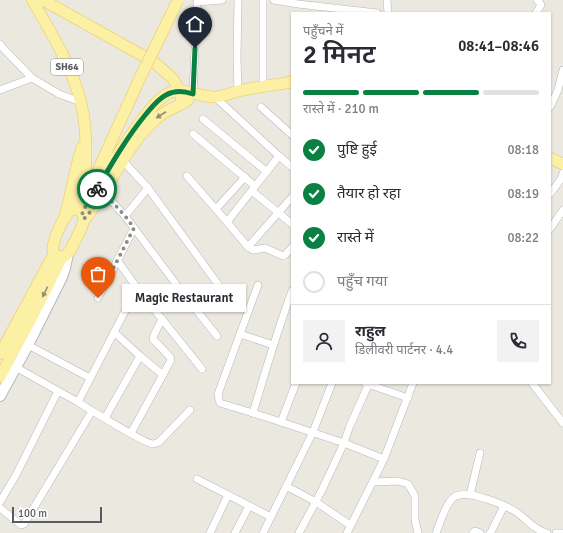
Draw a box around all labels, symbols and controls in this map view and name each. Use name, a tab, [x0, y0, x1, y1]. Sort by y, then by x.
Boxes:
pin	[178, 7.0, 212, 48]
icon: home	[184, 13, 206, 35]
text: पहुँचने में	[303, 23, 343, 39]
text: 08:41–08:46	[458, 37, 539, 55]
text: 2 मिनट	[303, 39, 376, 71]
road number: SH64	[51, 59, 83, 75]
text: रास्ते में · 210 m	[303, 101, 379, 117]
one-way arrow	[156, 111, 166, 119]
icon: check	[303, 139, 325, 161]
text: पुष्टि हुई	[337, 140, 377, 158]
text: 08:18	[507, 142, 539, 158]
courier	[77, 169, 117, 209]
icon: bike	[86, 178, 108, 200]
icon: check	[303, 183, 325, 205]
text: तैयार हो रहा	[337, 184, 401, 202]
text: 08:19	[507, 186, 539, 202]
icon: check	[303, 227, 325, 249]
text: रास्ते में	[337, 228, 374, 246]
text: 08:22	[507, 230, 539, 246]
pin	[81, 257, 115, 298]
icon: bag	[87, 263, 109, 285]
text: पहुँच गया	[337, 272, 387, 290]
callout: Magic Restaurant	[122, 284, 246, 312]
one-way arrow	[42, 287, 48, 298]
text: Magic Restaurant	[135, 290, 233, 306]
button: person	[303, 320, 345, 362]
button: phone	[497, 320, 539, 362]
text: राहुल	[355, 322, 386, 340]
text: डिलीवरी पार्टनर · 4.4	[355, 342, 453, 358]
scale bar	[12, 505, 102, 524]
text: 100 m	[18, 507, 47, 520]

